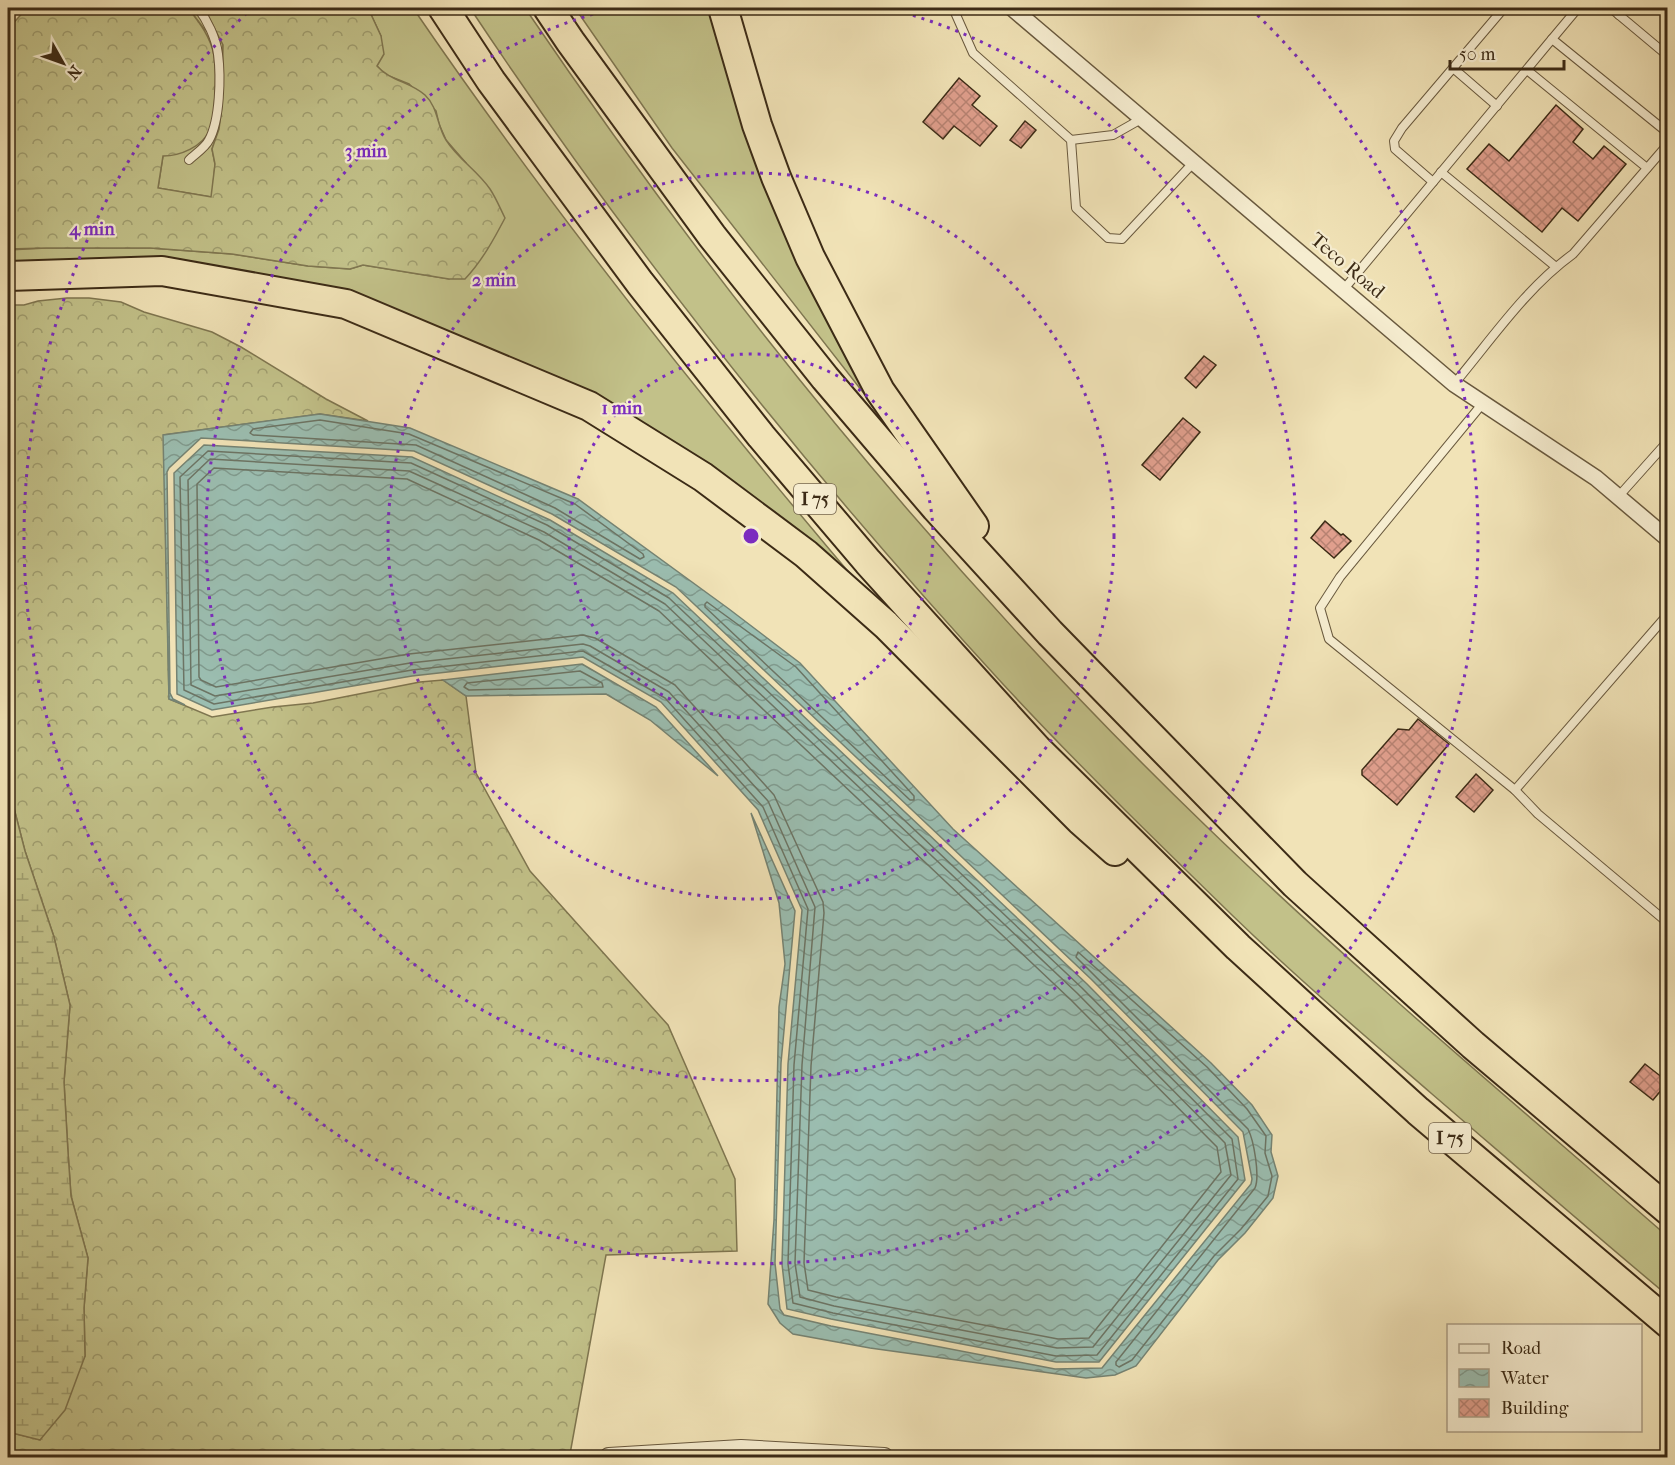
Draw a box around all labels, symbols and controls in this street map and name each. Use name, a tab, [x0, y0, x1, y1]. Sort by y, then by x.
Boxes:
north arrow	[33, 33, 93, 93]
scale bar	[1450, 33, 1564, 71]
text: 50 m	[1459, 44, 1496, 65]
text: N	[62, 62, 85, 84]
text: 3 min	[345, 141, 388, 162]
text: 4 min	[68, 219, 115, 240]
street label: Teco Road	[1306, 228, 1390, 304]
text: 2 min	[472, 270, 516, 291]
text: 1 min	[601, 398, 643, 419]
road number: I 75	[794, 484, 836, 514]
centre of rings	[741, 526, 761, 546]
road number: I 75	[1429, 1123, 1471, 1153]
legend	[1447, 1324, 1642, 1432]
text: Road	[1501, 1338, 1541, 1359]
text: Water	[1500, 1368, 1549, 1389]
text: Building	[1501, 1398, 1569, 1419]

